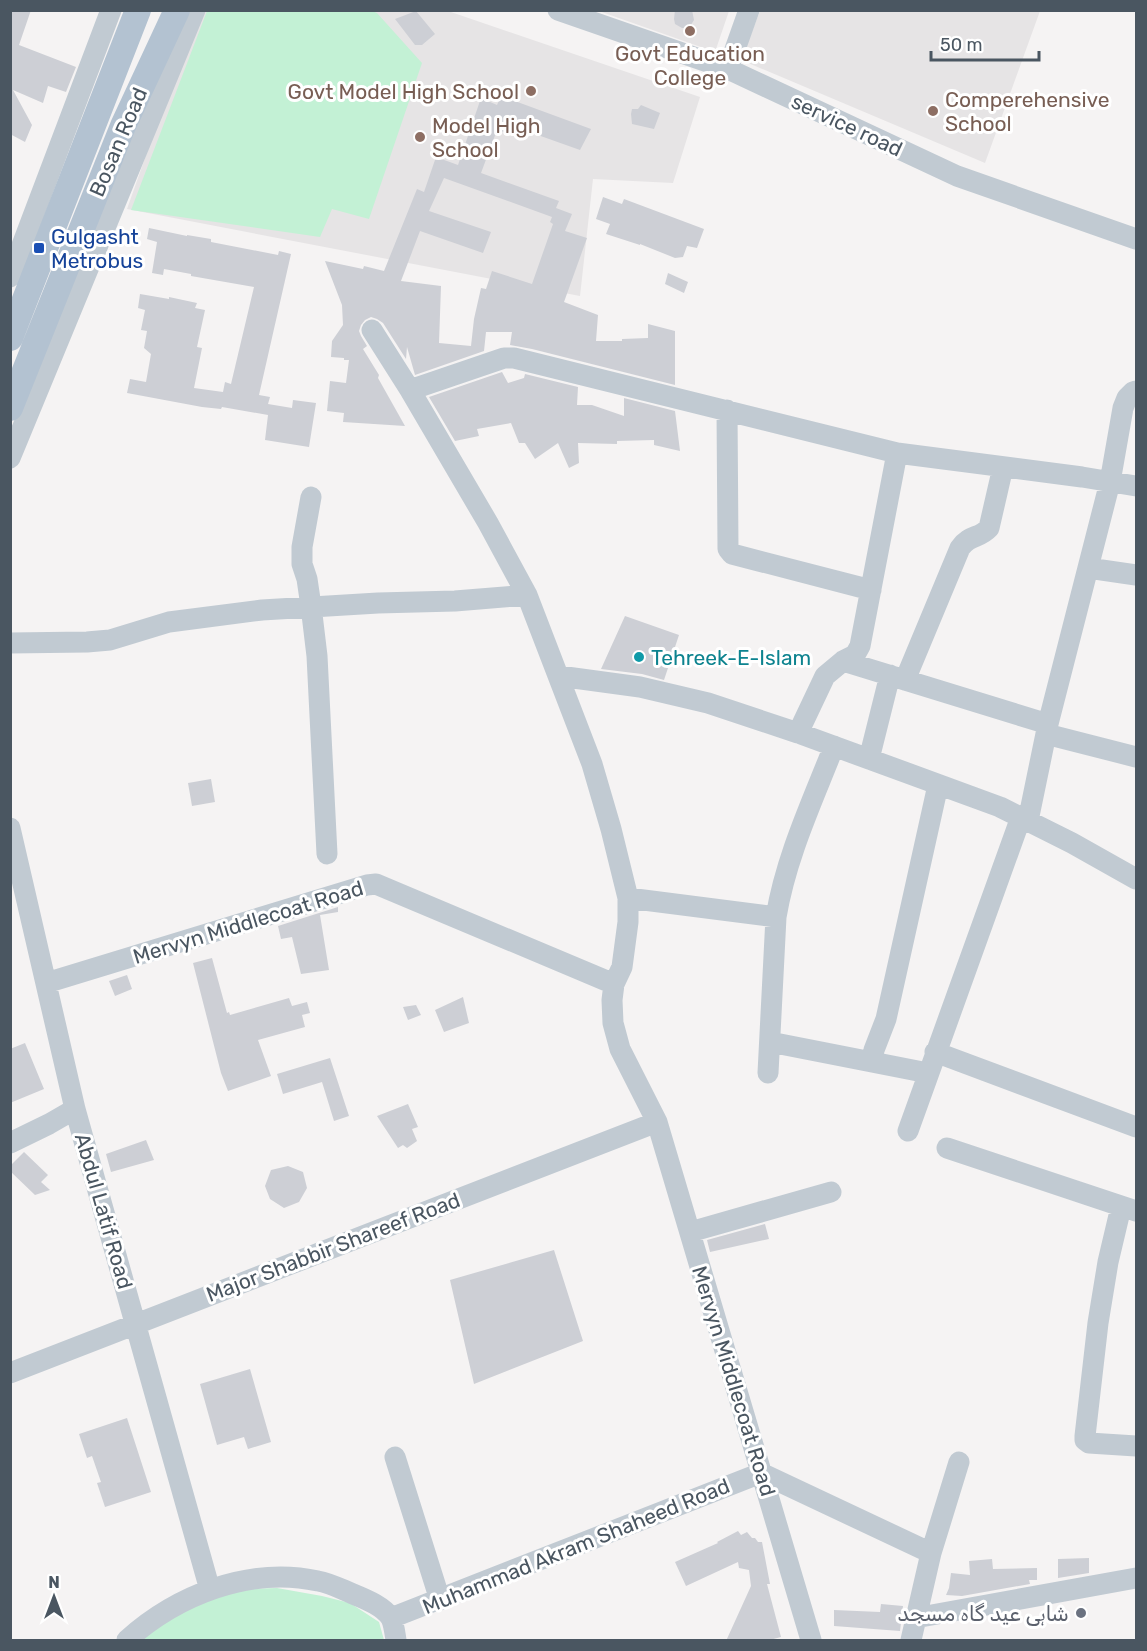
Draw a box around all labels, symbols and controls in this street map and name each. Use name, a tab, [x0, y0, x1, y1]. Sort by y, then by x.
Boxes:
marker: Govt Education College	[683, 24, 697, 38]
scale bar	[931, 24, 1039, 62]
text: 50 m	[940, 34, 983, 56]
place label: Govt Education College	[615, 41, 765, 90]
place label: Govt Model High School	[288, 79, 519, 104]
street label: Bosan Road	[84, 84, 152, 200]
marker: Govt Model High School	[524, 84, 538, 98]
place label: Comperehensive School	[945, 87, 1110, 136]
street label: service road	[788, 88, 906, 162]
marker: Comperehensive School	[926, 104, 940, 118]
place label: Model High School	[432, 113, 541, 162]
marker: Model High School	[413, 130, 427, 144]
place label: Gulgasht Metrobus	[51, 224, 143, 273]
marker: Gulgasht Metrobus	[32, 241, 46, 255]
place label: Tehreek-E-Islam	[651, 645, 811, 670]
marker: Tehreek-E-Islam	[632, 650, 646, 664]
street label: Mervyn Middlecoat Road	[130, 875, 366, 969]
street label: Abdul Latif Road	[70, 1130, 138, 1292]
street label: Major Shabbir Shareef Road	[203, 1187, 463, 1307]
street label: Mervyn Middlecoat Road	[687, 1263, 781, 1499]
street label: Muhammad Akram Shaheed Road	[419, 1473, 733, 1619]
north arrow	[24, 1567, 84, 1627]
text: N	[48, 1573, 60, 1592]
place label: شاہی عید گاہ مسجد	[897, 1601, 1069, 1626]
marker: شاہی عید گاہ مسجد	[1074, 1606, 1088, 1620]

